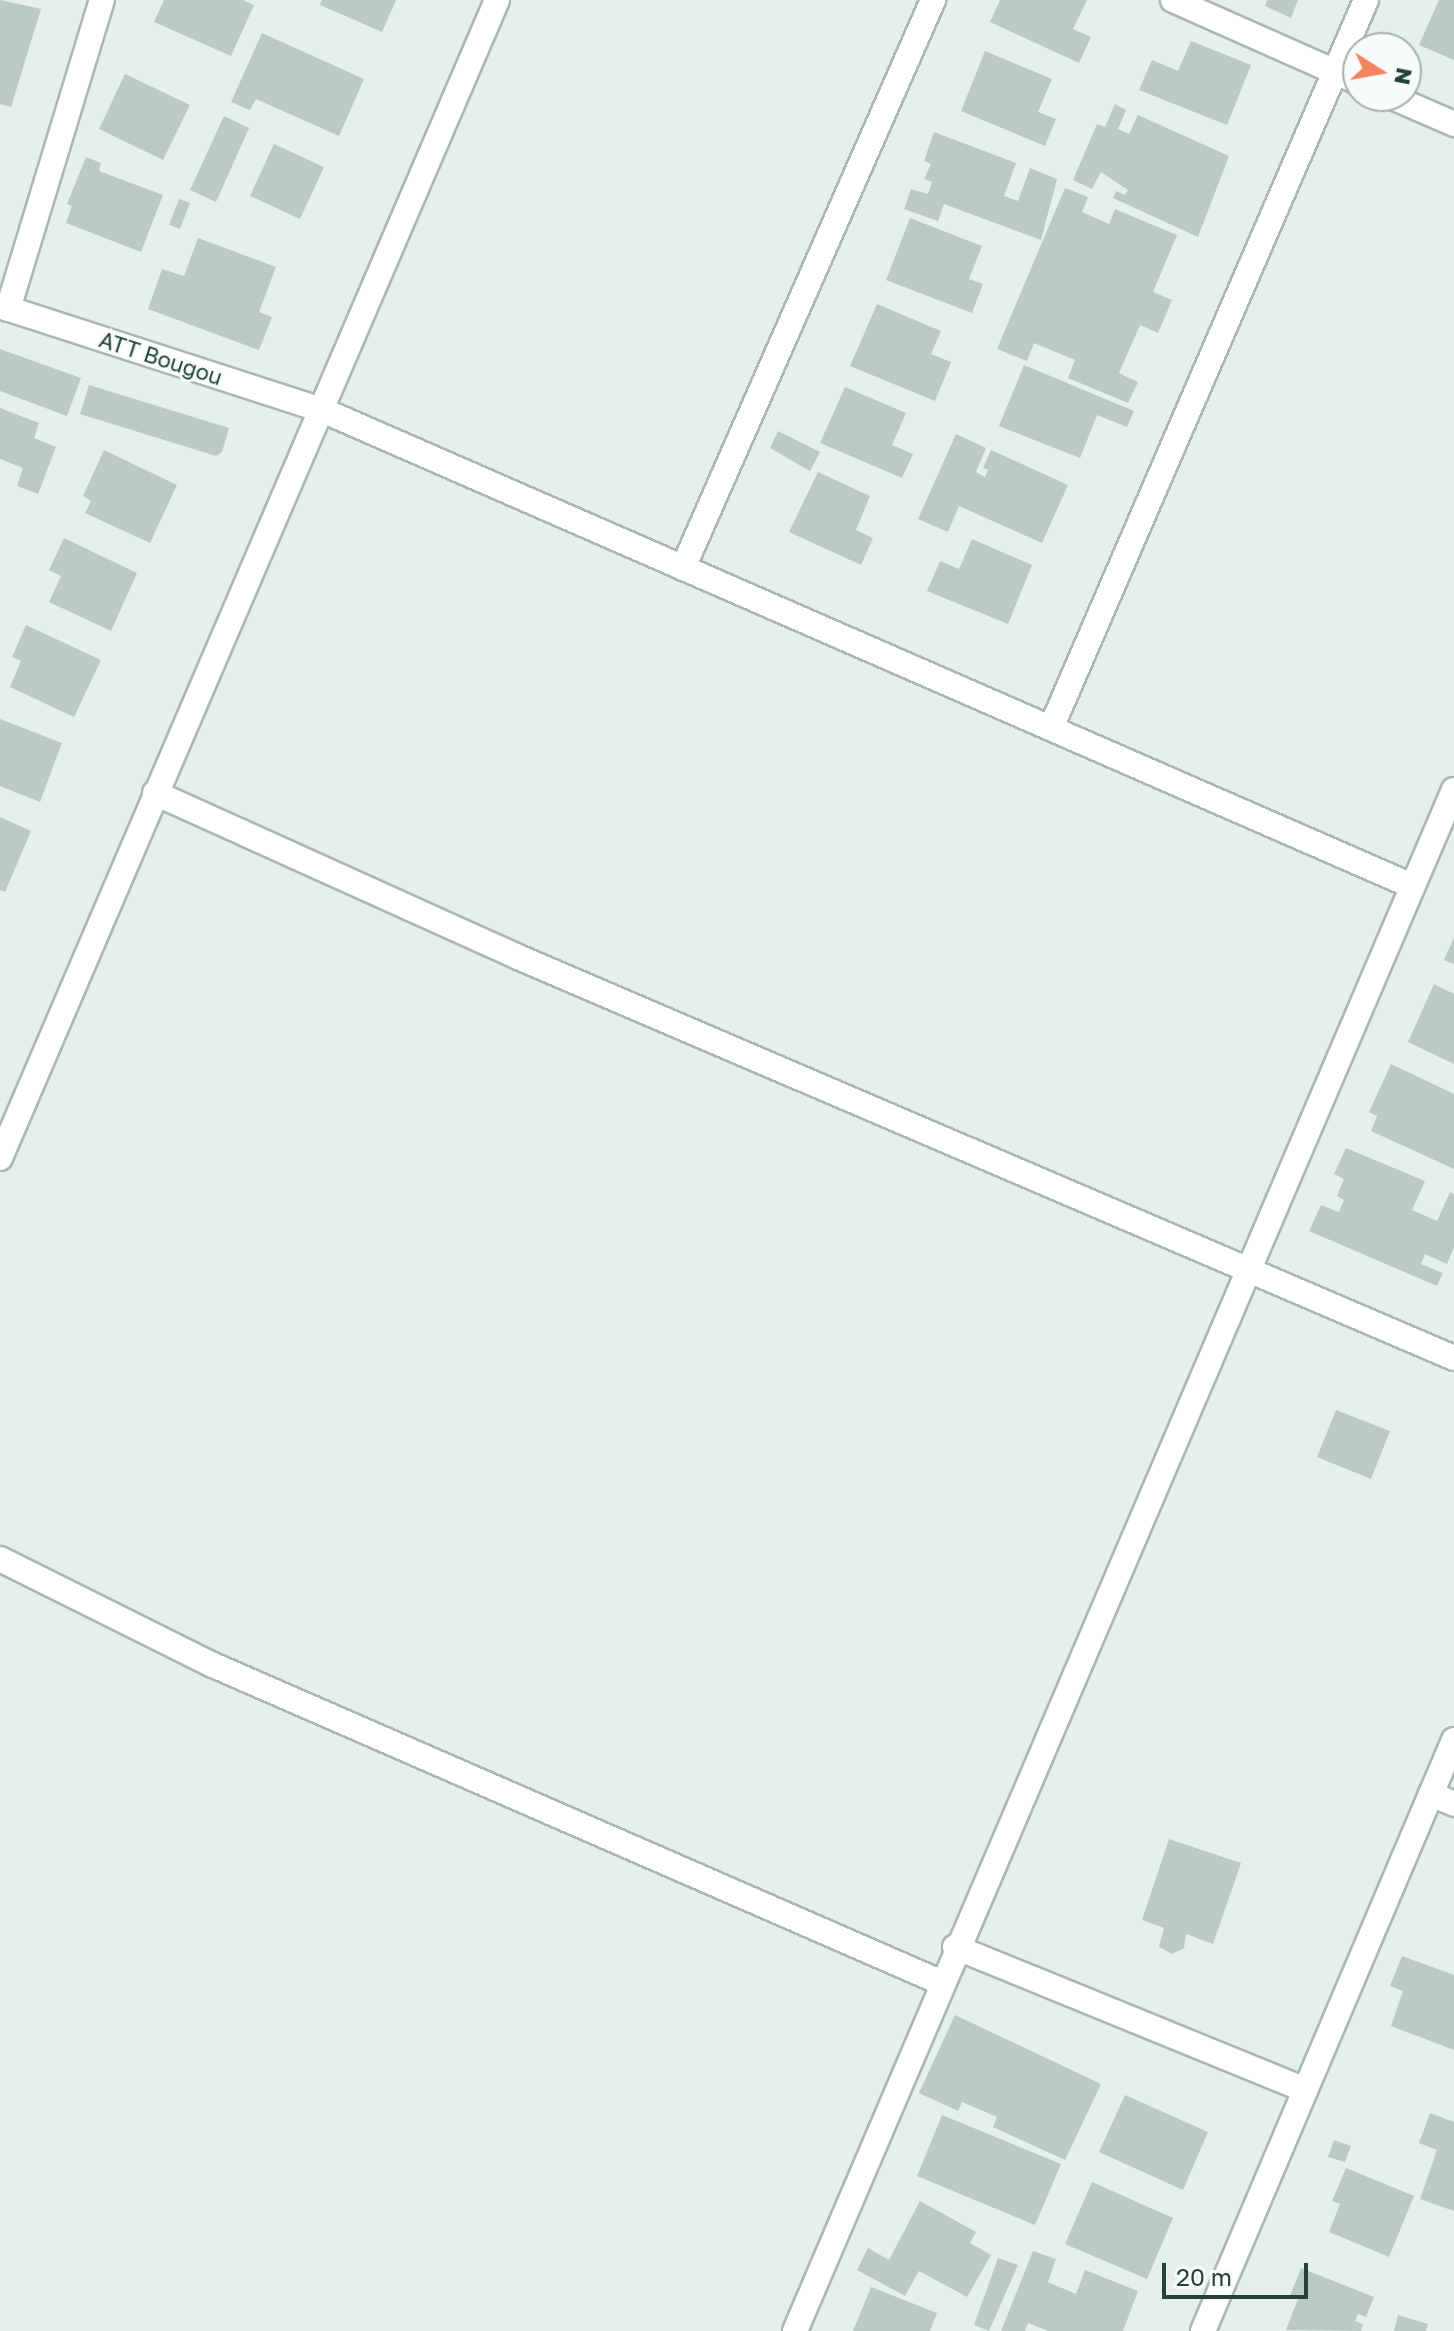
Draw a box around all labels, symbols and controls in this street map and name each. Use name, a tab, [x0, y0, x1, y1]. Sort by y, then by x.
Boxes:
north arrow	[1342, 32, 1422, 112]
text: N	[1389, 65, 1419, 87]
street label: ATT Bougou	[96, 326, 226, 390]
scale bar	[1166, 2247, 1312, 2297]
text: 20 m	[1176, 2262, 1232, 2291]

